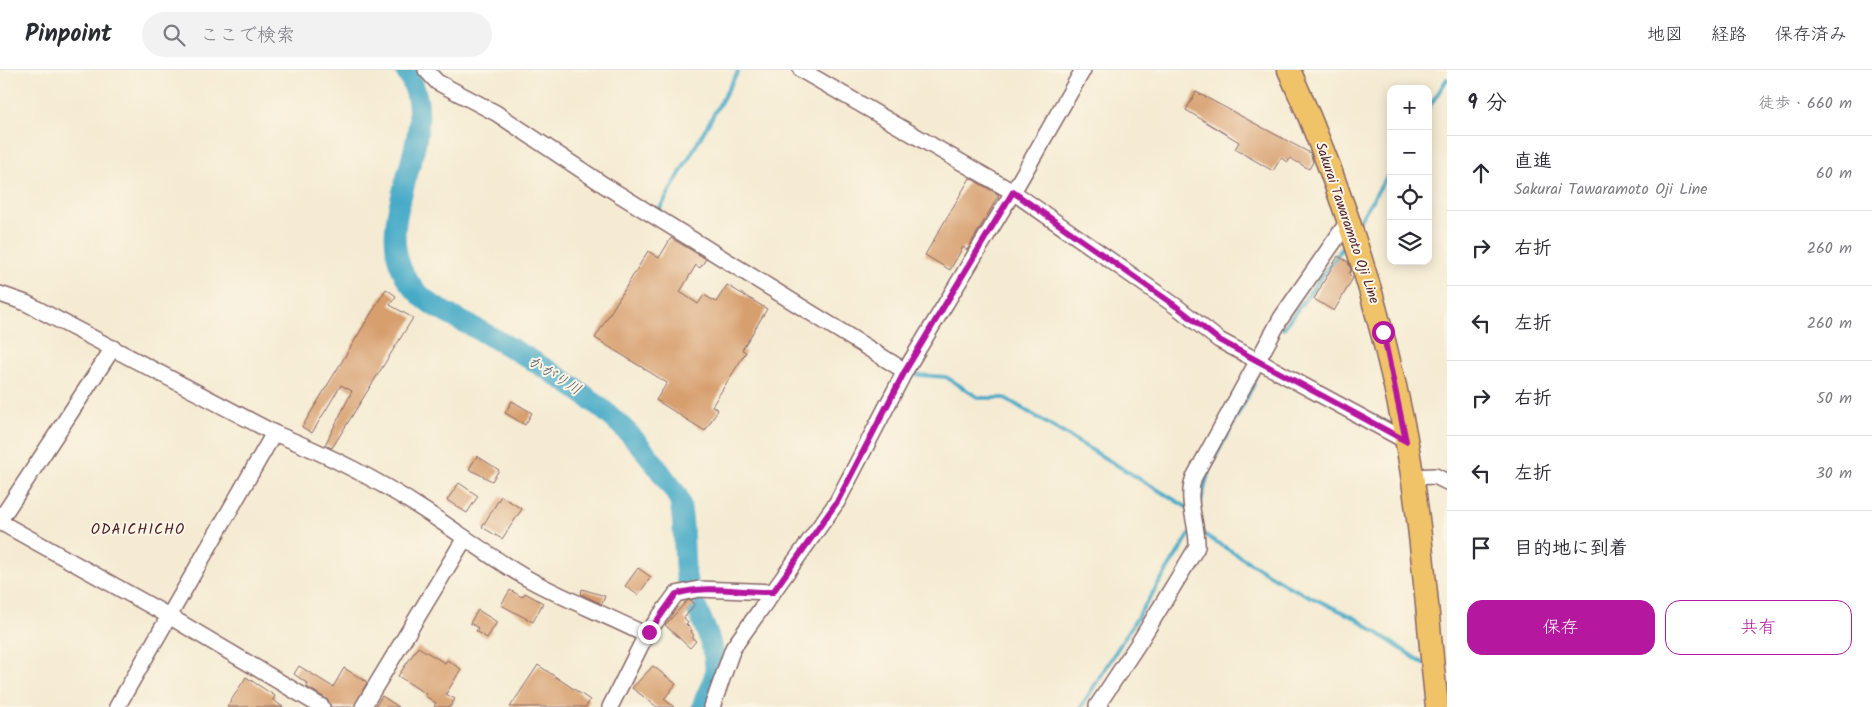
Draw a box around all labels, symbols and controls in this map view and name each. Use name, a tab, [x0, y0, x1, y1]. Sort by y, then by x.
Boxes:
search box	[142, 12, 492, 57]
text: Pinpoint	[25, 15, 112, 54]
icon: search	[160, 21, 188, 49]
text: ここで検索	[200, 21, 295, 51]
text: 地図	[1647, 21, 1683, 50]
text: 経路	[1711, 21, 1747, 50]
text: 保存済み	[1775, 21, 1847, 50]
map controls	[1387, 85, 1432, 265]
button: +	[1387, 85, 1432, 130]
text: 9 分	[1467, 87, 1507, 120]
text: 徒歩 · 660 m	[1758, 91, 1852, 116]
button: −	[1387, 130, 1432, 175]
street label: Sakurai Tawaramoto Oji Line	[1309, 139, 1385, 307]
text: 直進	[1514, 147, 1552, 177]
icon: ahead	[1467, 159, 1495, 187]
text: 60 m	[1816, 161, 1852, 186]
button: locate	[1387, 175, 1432, 220]
text: Sakurai Tawaramoto Oji Line	[1514, 177, 1708, 202]
button: layers	[1387, 220, 1432, 265]
icon: right	[1467, 234, 1495, 262]
text: 右折	[1514, 234, 1552, 264]
text: 260 m	[1807, 236, 1852, 261]
icon: left	[1467, 309, 1495, 337]
text: 左折	[1514, 309, 1552, 339]
text: 260 m	[1807, 311, 1852, 336]
route start	[1372, 321, 1395, 344]
water label: かがり川	[522, 350, 586, 402]
icon: right	[1467, 384, 1495, 412]
text: 右折	[1514, 384, 1552, 414]
text: 50 m	[1816, 386, 1852, 411]
icon: left	[1467, 459, 1495, 487]
text: 左折	[1514, 459, 1552, 489]
text: 30 m	[1816, 461, 1852, 486]
district label: ODAICHICHO	[91, 518, 185, 542]
icon: arrive	[1467, 534, 1495, 562]
text: 目的地に到着	[1514, 534, 1628, 564]
button: 保存	[1467, 600, 1655, 655]
button: 共有	[1665, 600, 1852, 655]
route end	[638, 621, 661, 644]

